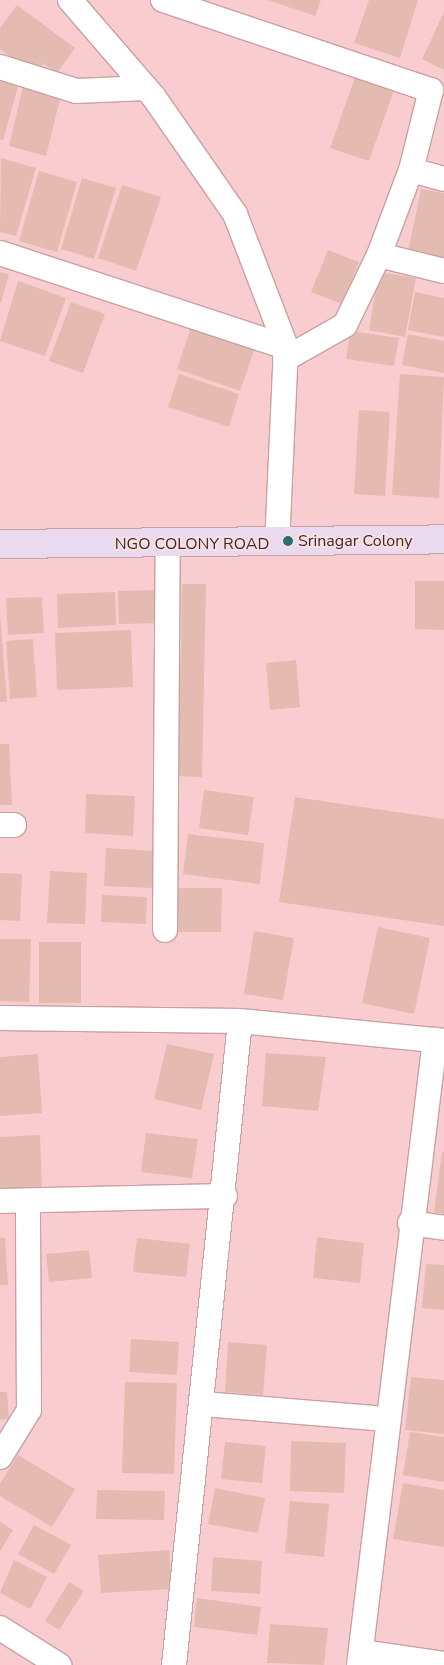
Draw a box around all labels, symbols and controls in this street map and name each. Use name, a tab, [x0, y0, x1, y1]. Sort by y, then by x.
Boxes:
place label: Srinagar Colony	[298, 531, 412, 551]
street label: NGO COLONY ROAD	[115, 534, 269, 554]
marker: Srinagar Colony	[282, 535, 294, 547]

